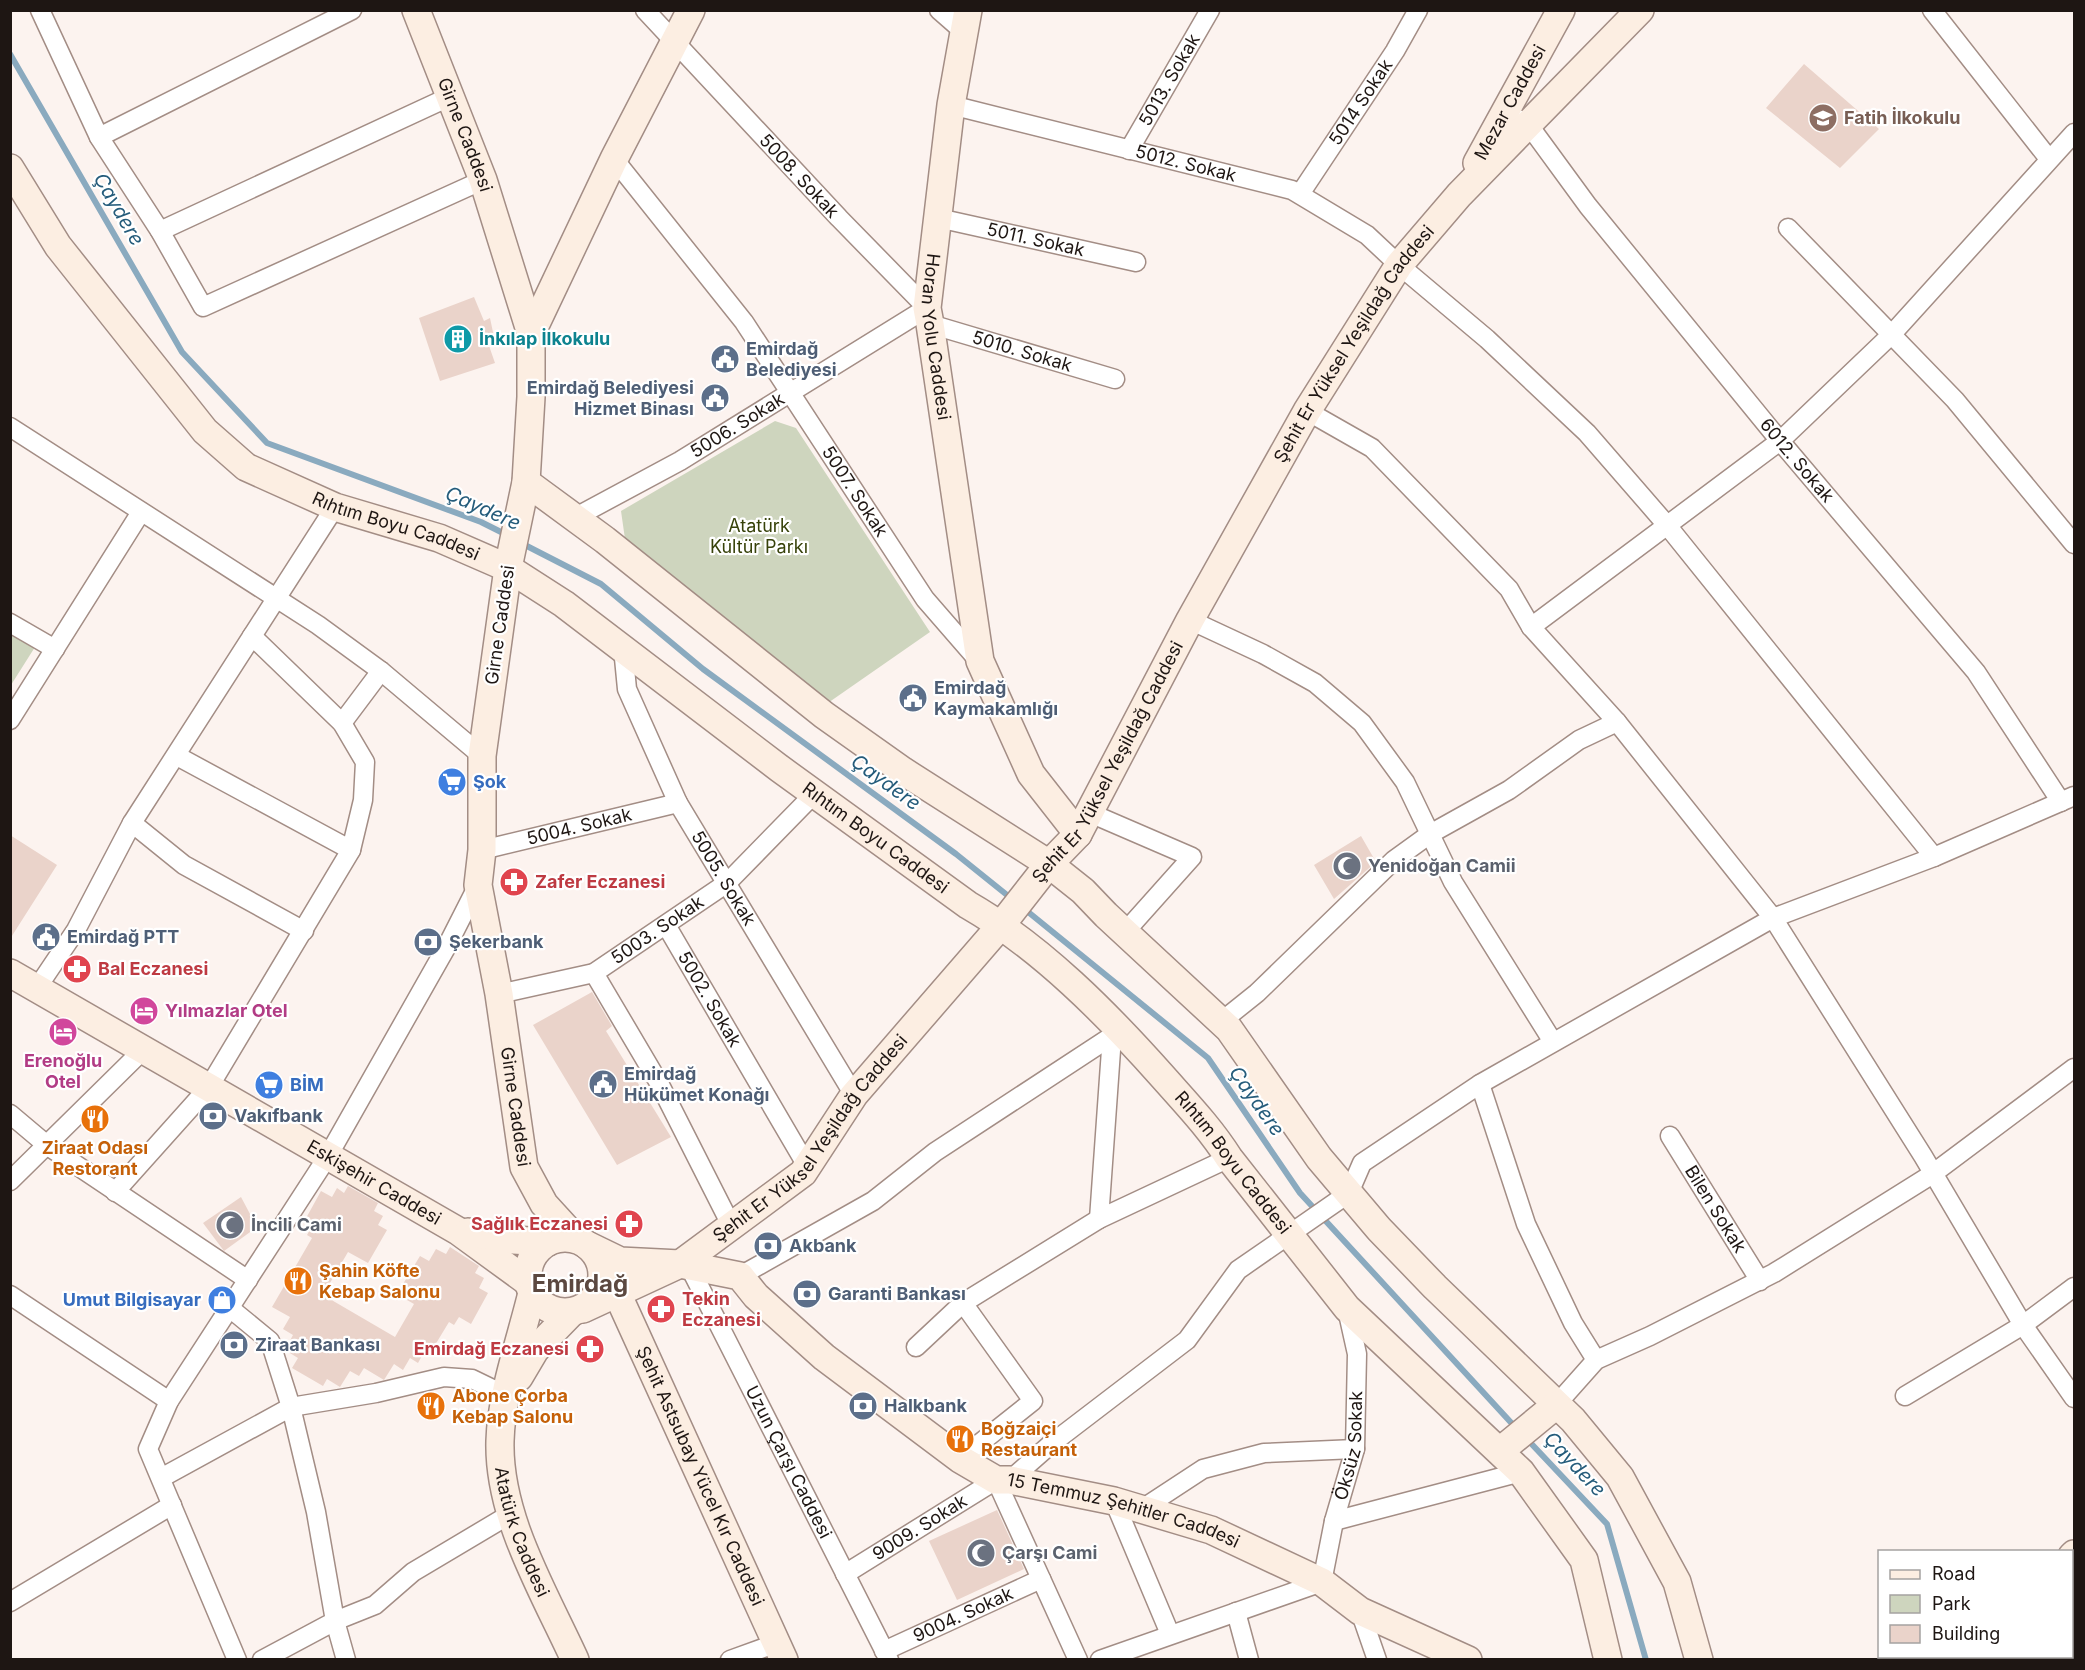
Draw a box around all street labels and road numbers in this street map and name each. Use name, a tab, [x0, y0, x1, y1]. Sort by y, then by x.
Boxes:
street label: 5013. Sokak	[1134, 30, 1204, 129]
street label: Mezar Caddesi	[1470, 41, 1550, 163]
street label: 5014 Sokak	[1324, 55, 1397, 149]
street label: Girne Caddesi	[434, 74, 497, 194]
street label: 5008. Sokak	[755, 129, 844, 222]
street label: 5012. Sokak	[1133, 140, 1239, 186]
street label: 5011. Sokak	[985, 218, 1087, 260]
street label: Şehit Er Yüksel Yeşildağ Caddesi	[1269, 221, 1438, 466]
street label: Horan Yolu Caddesi	[917, 252, 955, 421]
street label: 5010. Sokak	[970, 326, 1075, 376]
street label: 5006. Sokak	[686, 388, 788, 462]
street label: 6012. Sokak	[1756, 414, 1839, 507]
street label: 5007. Sokak	[818, 442, 892, 541]
street label: Rıhtım Boyu Caddesi	[309, 487, 483, 564]
street label: Girne Caddesi	[481, 564, 518, 686]
street label: Şehit Er Yüksel Yeşildağ Caddesi	[1027, 637, 1187, 887]
street label: Rıhtım Boyu Caddesi	[799, 778, 953, 898]
street label: 5004. Sokak	[525, 803, 634, 849]
street label: 5005. Sokak	[687, 827, 760, 929]
street label: 5003. Sokak	[607, 891, 707, 968]
street label: 5002. Sokak	[674, 947, 746, 1051]
street label: Şehit Er Yüksel Yeşildağ Caddesi	[709, 1030, 911, 1246]
street label: Girne Caddesi	[497, 1045, 535, 1168]
street label: Rıhtım Boyu Caddesi	[1171, 1087, 1296, 1238]
street label: Eskişehir Caddesi	[303, 1135, 445, 1229]
street label: Bilen Sokak	[1681, 1161, 1751, 1256]
street label: Şehit Astsubay Yücel Kır Caddesi	[633, 1343, 769, 1609]
street label: Uzun Çarşı Caddesi	[742, 1382, 837, 1542]
street label: Öksüz Sokak	[1329, 1391, 1366, 1503]
street label: Atatürk Caddesi	[491, 1466, 554, 1600]
street label: 15 Temmuz Şehitler Caddesi	[1005, 1469, 1243, 1552]
street label: 9009. Sokak	[868, 1490, 971, 1564]
street label: 9004. Sokak	[910, 1582, 1016, 1646]

